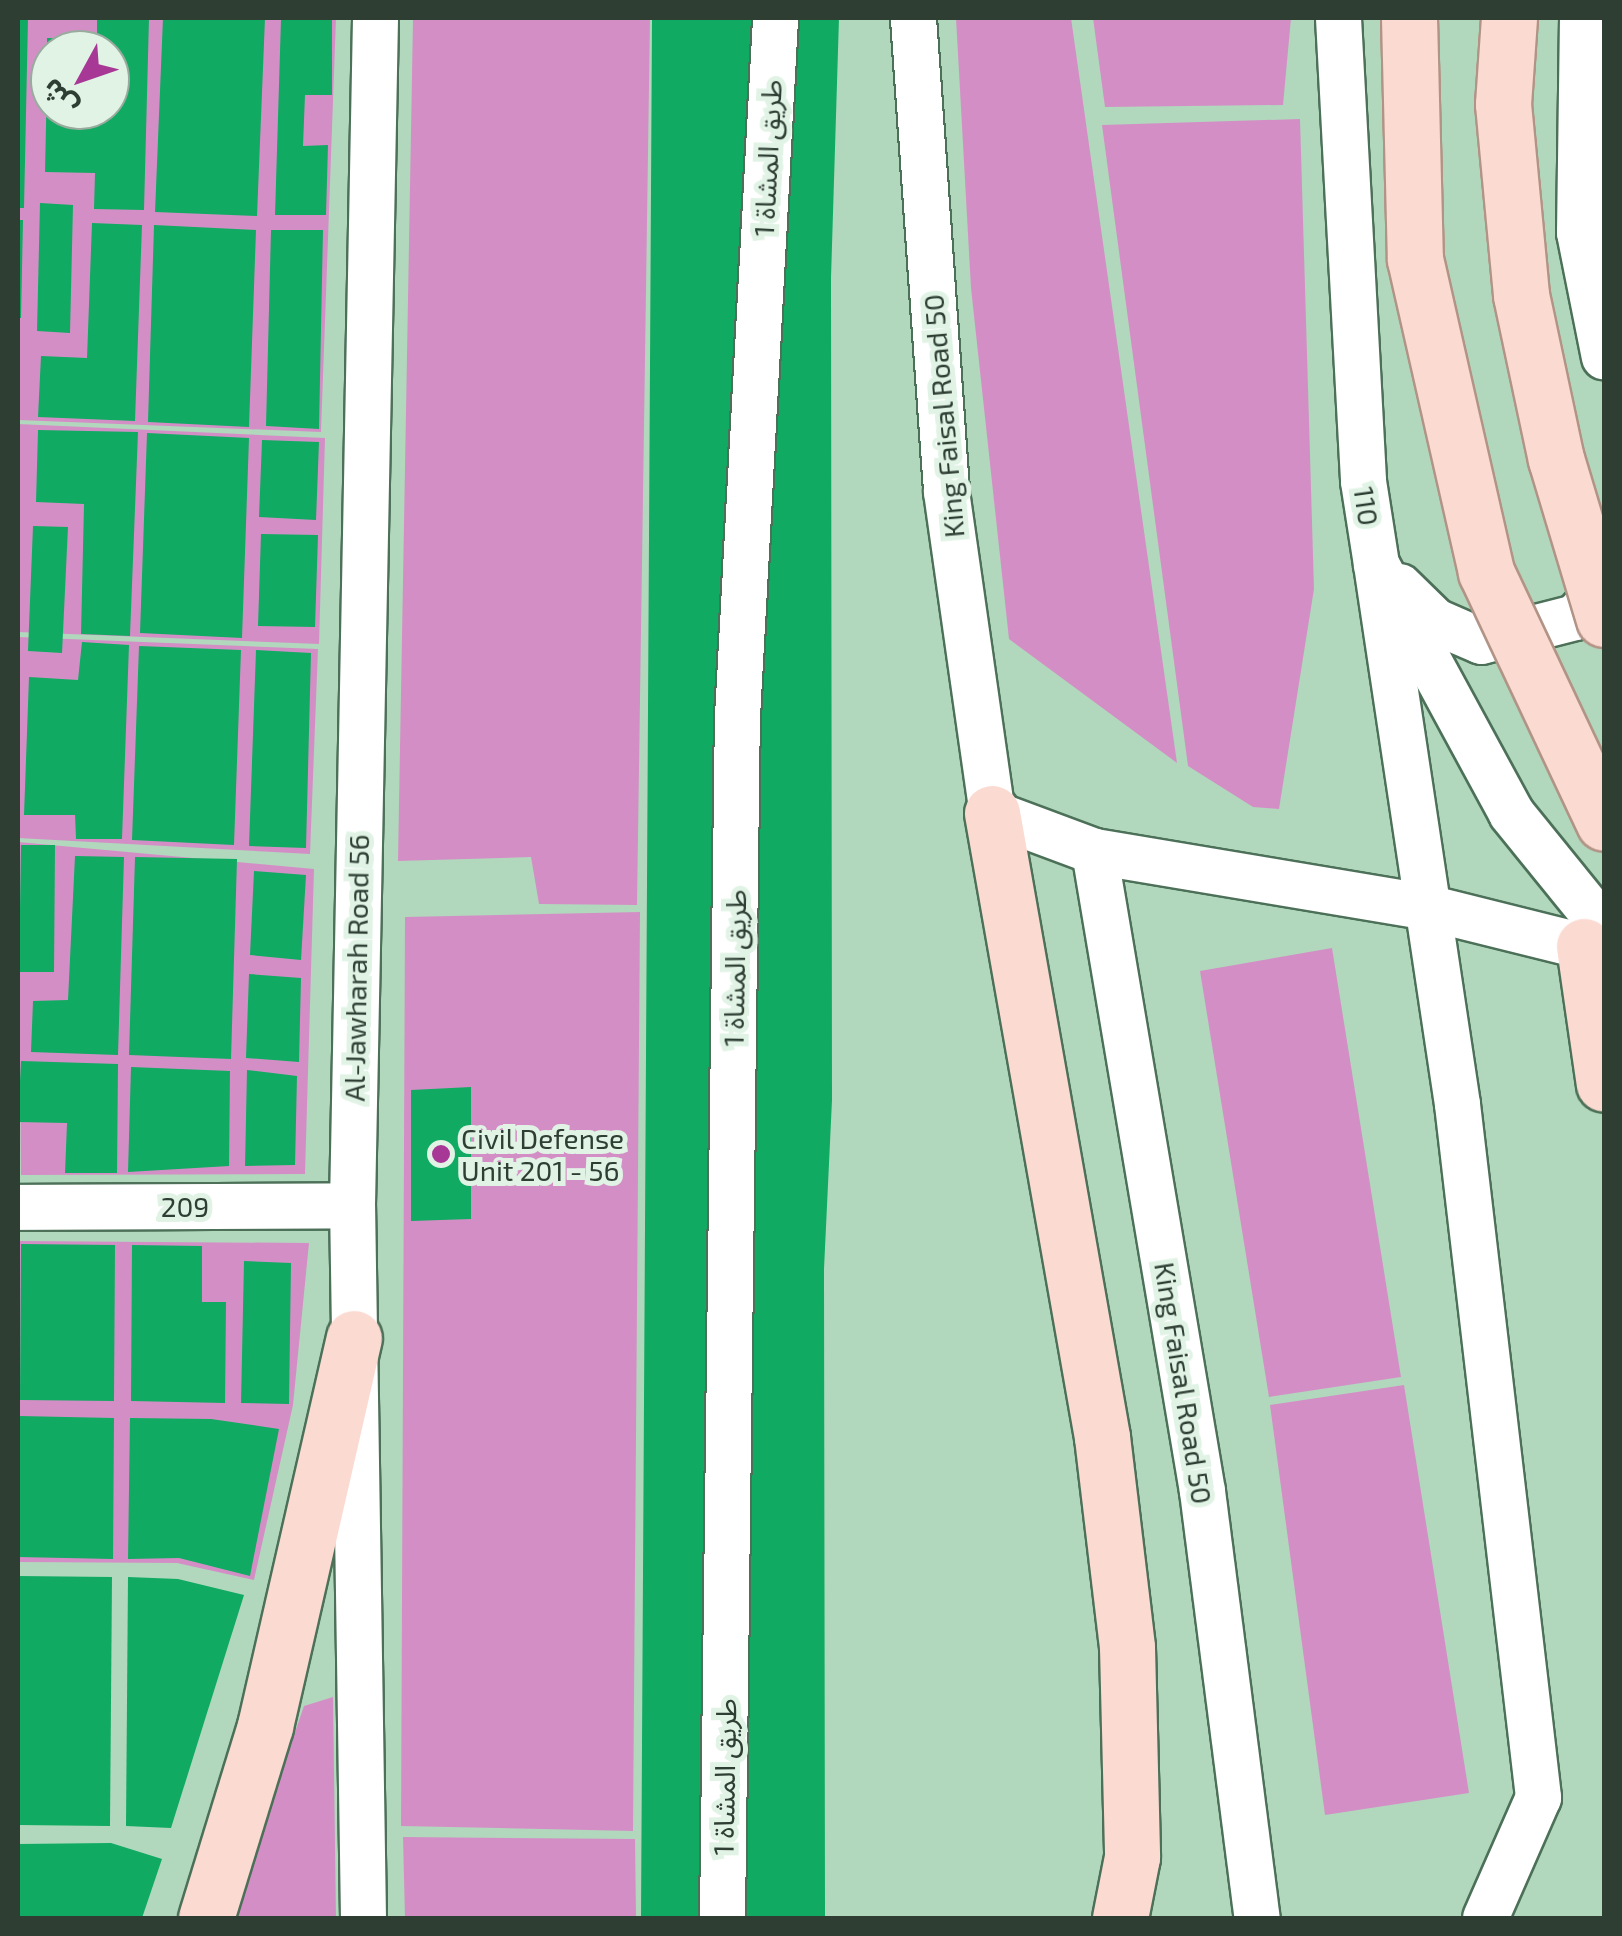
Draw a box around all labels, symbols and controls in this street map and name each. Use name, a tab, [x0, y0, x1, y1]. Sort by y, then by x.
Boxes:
north arrow	[30, 30, 130, 130]
text: ش	[33, 72, 84, 124]
street label: طريق المشاة 1	[746, 79, 788, 237]
street label: King Faisal Road 50	[916, 292, 970, 540]
street label: 110	[1348, 484, 1386, 528]
street label: Al-Jawharah Road 56	[337, 834, 375, 1102]
street label: طريق المشاة 1	[716, 889, 752, 1047]
place label: Civil Defense Unit 201 - 56	[461, 1121, 625, 1187]
marker: Civil Defense Unit 201 - 56	[430, 1143, 452, 1165]
street label: 209	[161, 1189, 209, 1223]
street label: King Faisal Road 50	[1148, 1259, 1220, 1507]
street label: طريق المشاة 1	[706, 1698, 742, 1856]

